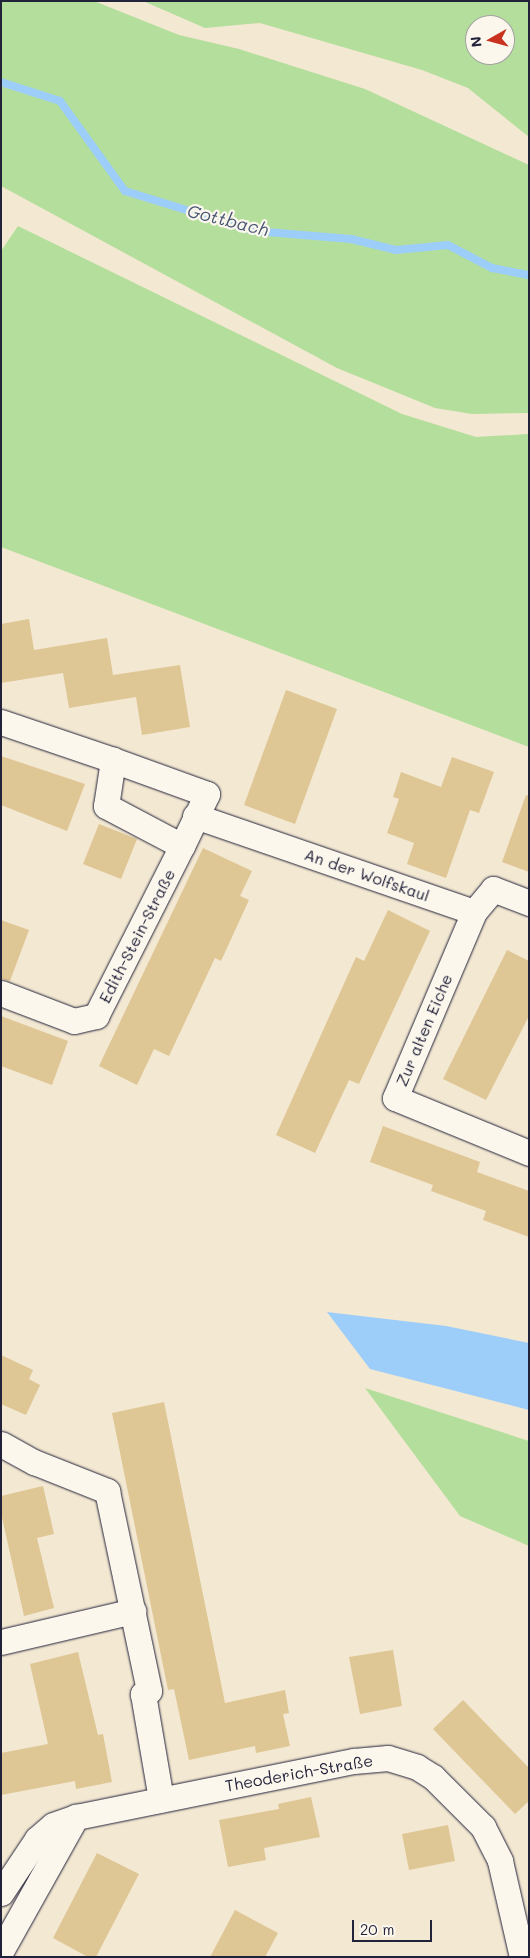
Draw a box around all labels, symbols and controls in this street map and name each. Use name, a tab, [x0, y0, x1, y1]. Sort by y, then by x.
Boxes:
north arrow	[465, 15, 515, 65]
text: N	[466, 35, 486, 48]
water label: Gottbach	[185, 199, 271, 241]
street label: An der Wolfskaul	[302, 845, 432, 905]
street label: Edith-Stein-Straße	[95, 866, 179, 1006]
street label: Zur alten Eiche	[392, 971, 456, 1089]
street label: Theoderich-Straße	[224, 1751, 374, 1795]
scale bar	[355, 1910, 435, 1942]
text: 20 m	[360, 1919, 394, 1939]

